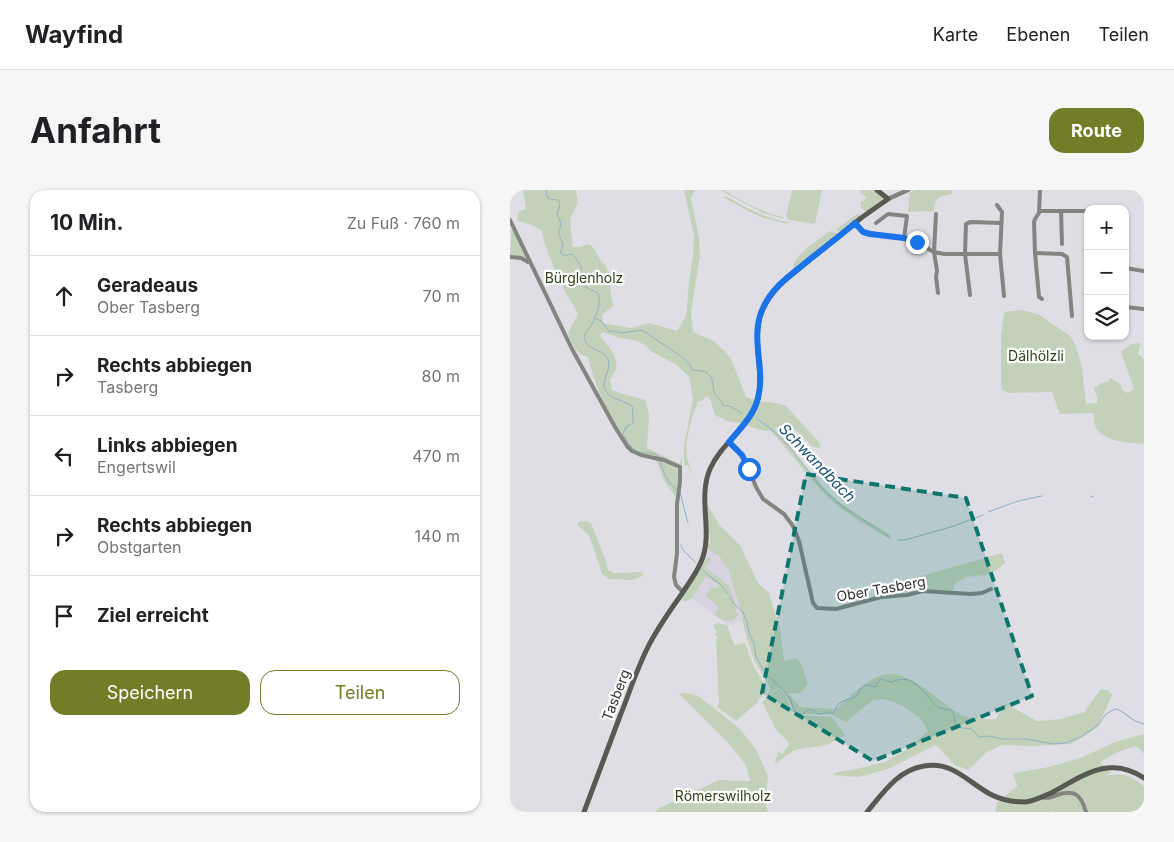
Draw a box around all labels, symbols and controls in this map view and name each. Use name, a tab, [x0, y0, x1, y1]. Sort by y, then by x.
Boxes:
text: Wayfind	[25, 20, 123, 49]
text: Karte	[933, 24, 978, 45]
text: Ebenen	[1006, 24, 1070, 45]
text: Teilen	[1098, 24, 1149, 45]
button: Route	[1049, 108, 1144, 153]
text: Anfahrt	[30, 109, 161, 151]
map controls	[1084, 205, 1129, 340]
button: +	[1084, 205, 1129, 250]
text: 10 Min.	[50, 210, 124, 235]
text: Zu Fuß · 760 m	[347, 213, 460, 233]
route end	[906, 231, 929, 254]
button: −	[1084, 250, 1129, 295]
park label: Bürglenholz	[545, 269, 623, 286]
text: Geradeaus	[97, 274, 198, 297]
icon: ahead	[50, 282, 78, 310]
text: 70 m	[423, 286, 460, 306]
button: layers	[1084, 295, 1129, 340]
text: Ober Tasberg	[97, 297, 200, 317]
park label: Dälhölzli	[1008, 347, 1064, 364]
text: Rechts abbiegen	[97, 354, 252, 377]
icon: right	[50, 362, 78, 390]
text: 80 m	[421, 366, 460, 386]
text: Tasberg	[97, 377, 158, 397]
water label: Schwandbach	[775, 419, 860, 506]
text: Links abbiegen	[97, 434, 238, 457]
icon: left	[50, 442, 78, 470]
text: 470 m	[412, 446, 460, 466]
text: Engertswil	[97, 457, 176, 477]
route start	[738, 458, 761, 481]
text: Rechts abbiegen	[97, 514, 252, 537]
icon: right	[50, 522, 78, 550]
text: 140 m	[415, 526, 460, 546]
text: Obstgarten	[97, 537, 181, 557]
street label: Ober Tasberg	[835, 572, 927, 605]
icon: arrive	[50, 602, 78, 630]
text: Ziel erreicht	[97, 604, 209, 627]
street label: Tasberg	[598, 667, 633, 723]
button: Speichern	[50, 670, 250, 715]
button: Teilen	[260, 670, 460, 715]
park label: Römerswilholz	[675, 787, 771, 804]

